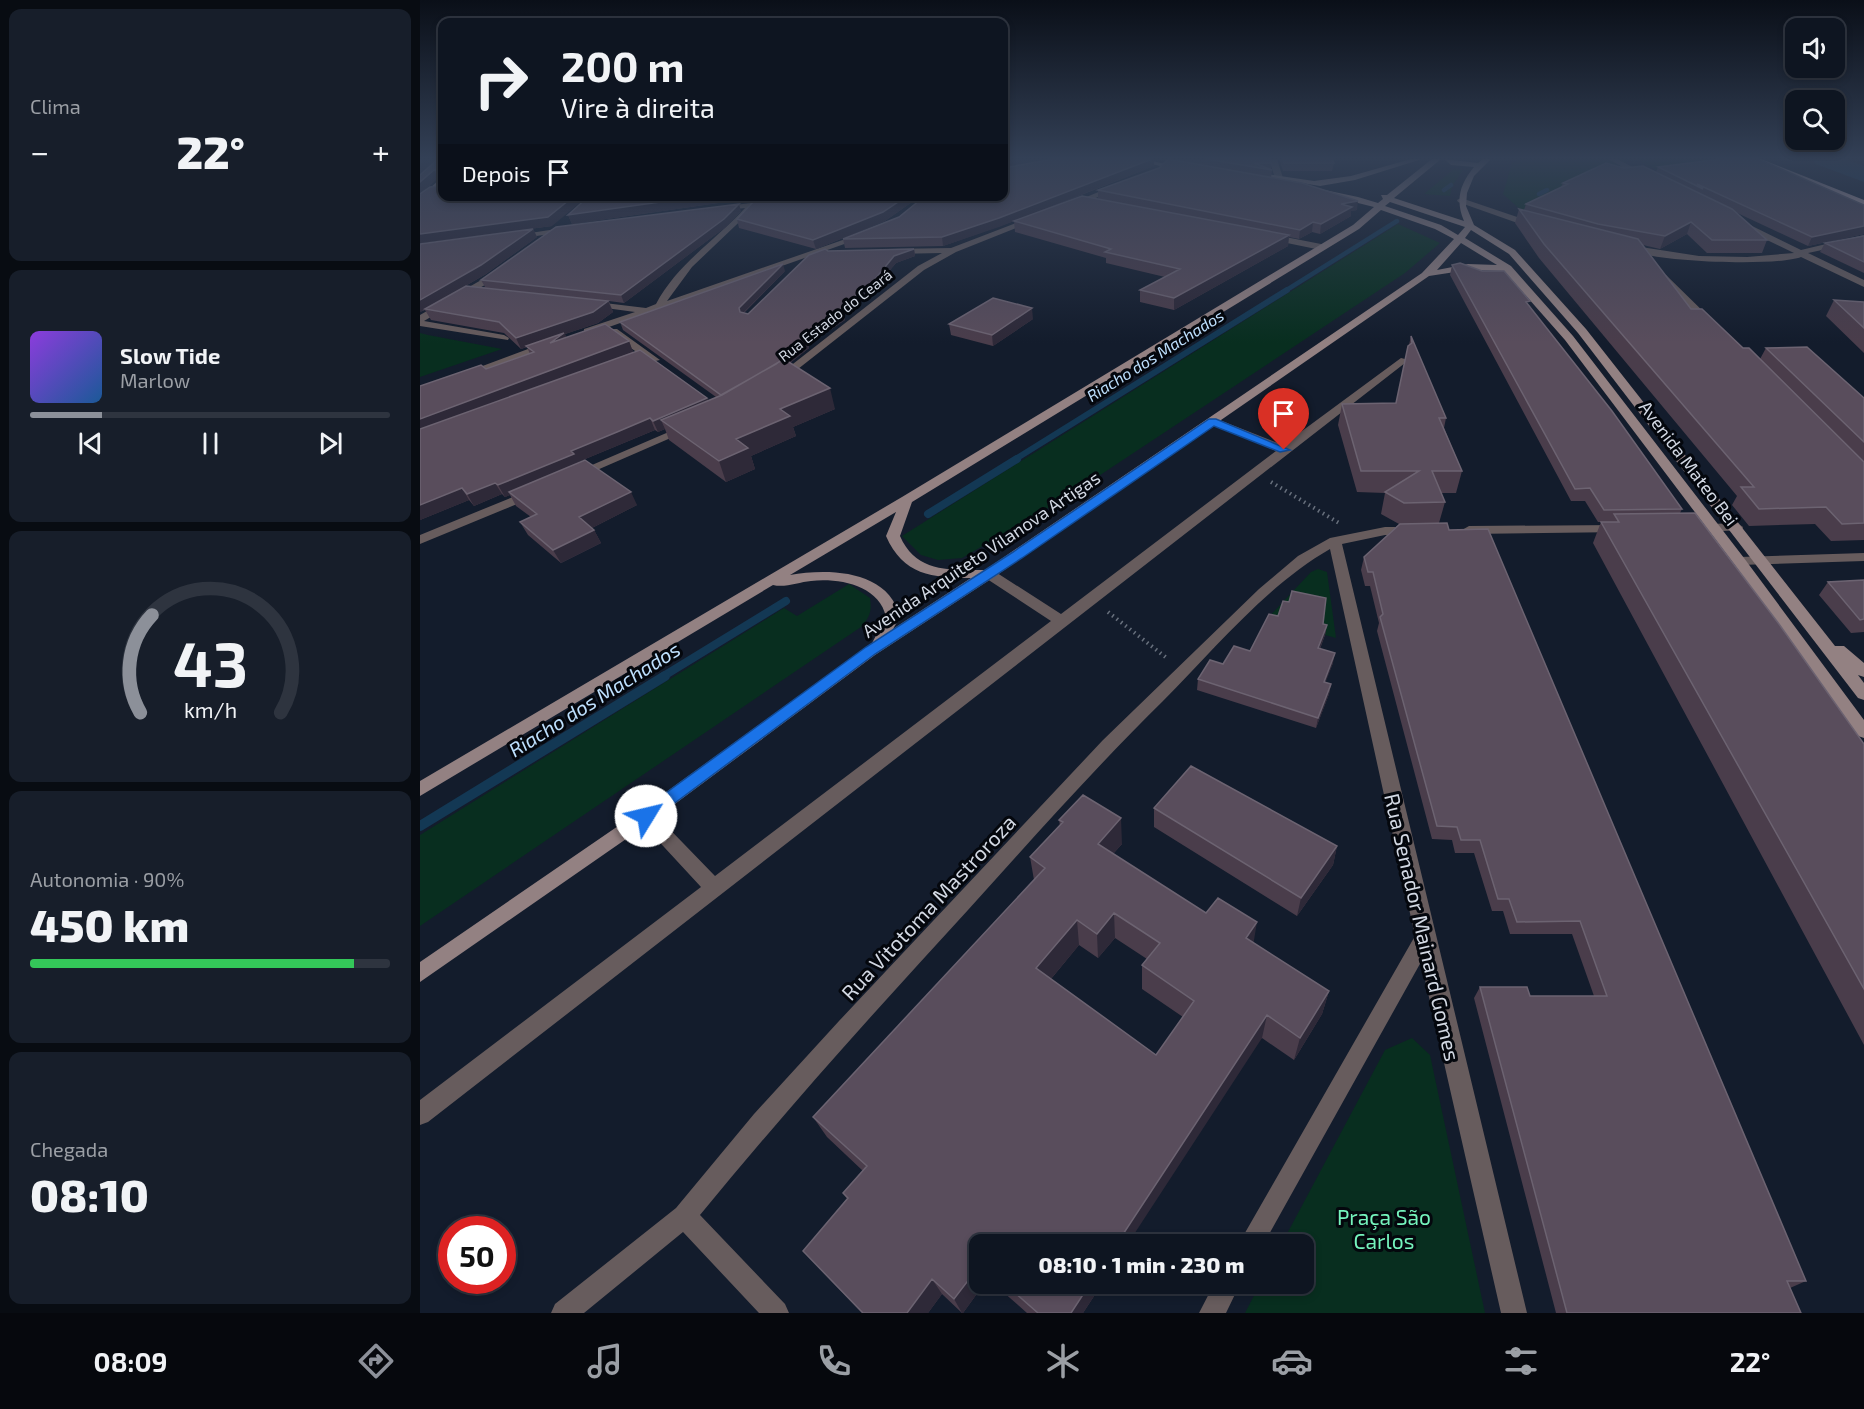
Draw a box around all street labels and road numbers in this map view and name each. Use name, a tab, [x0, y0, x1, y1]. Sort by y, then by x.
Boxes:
street label: Rua Estado do Ceará	[775, 265, 895, 365]
street label: Avenida Mateo Bei	[1635, 396, 1743, 530]
street label: Avenida Arquiteto Vilanova Artigas	[858, 466, 1104, 642]
street label: Rua Senador Mainard Gomes	[1380, 791, 1466, 1063]
street label: Rua Vitotoma Mastroroza	[836, 809, 1020, 1005]

